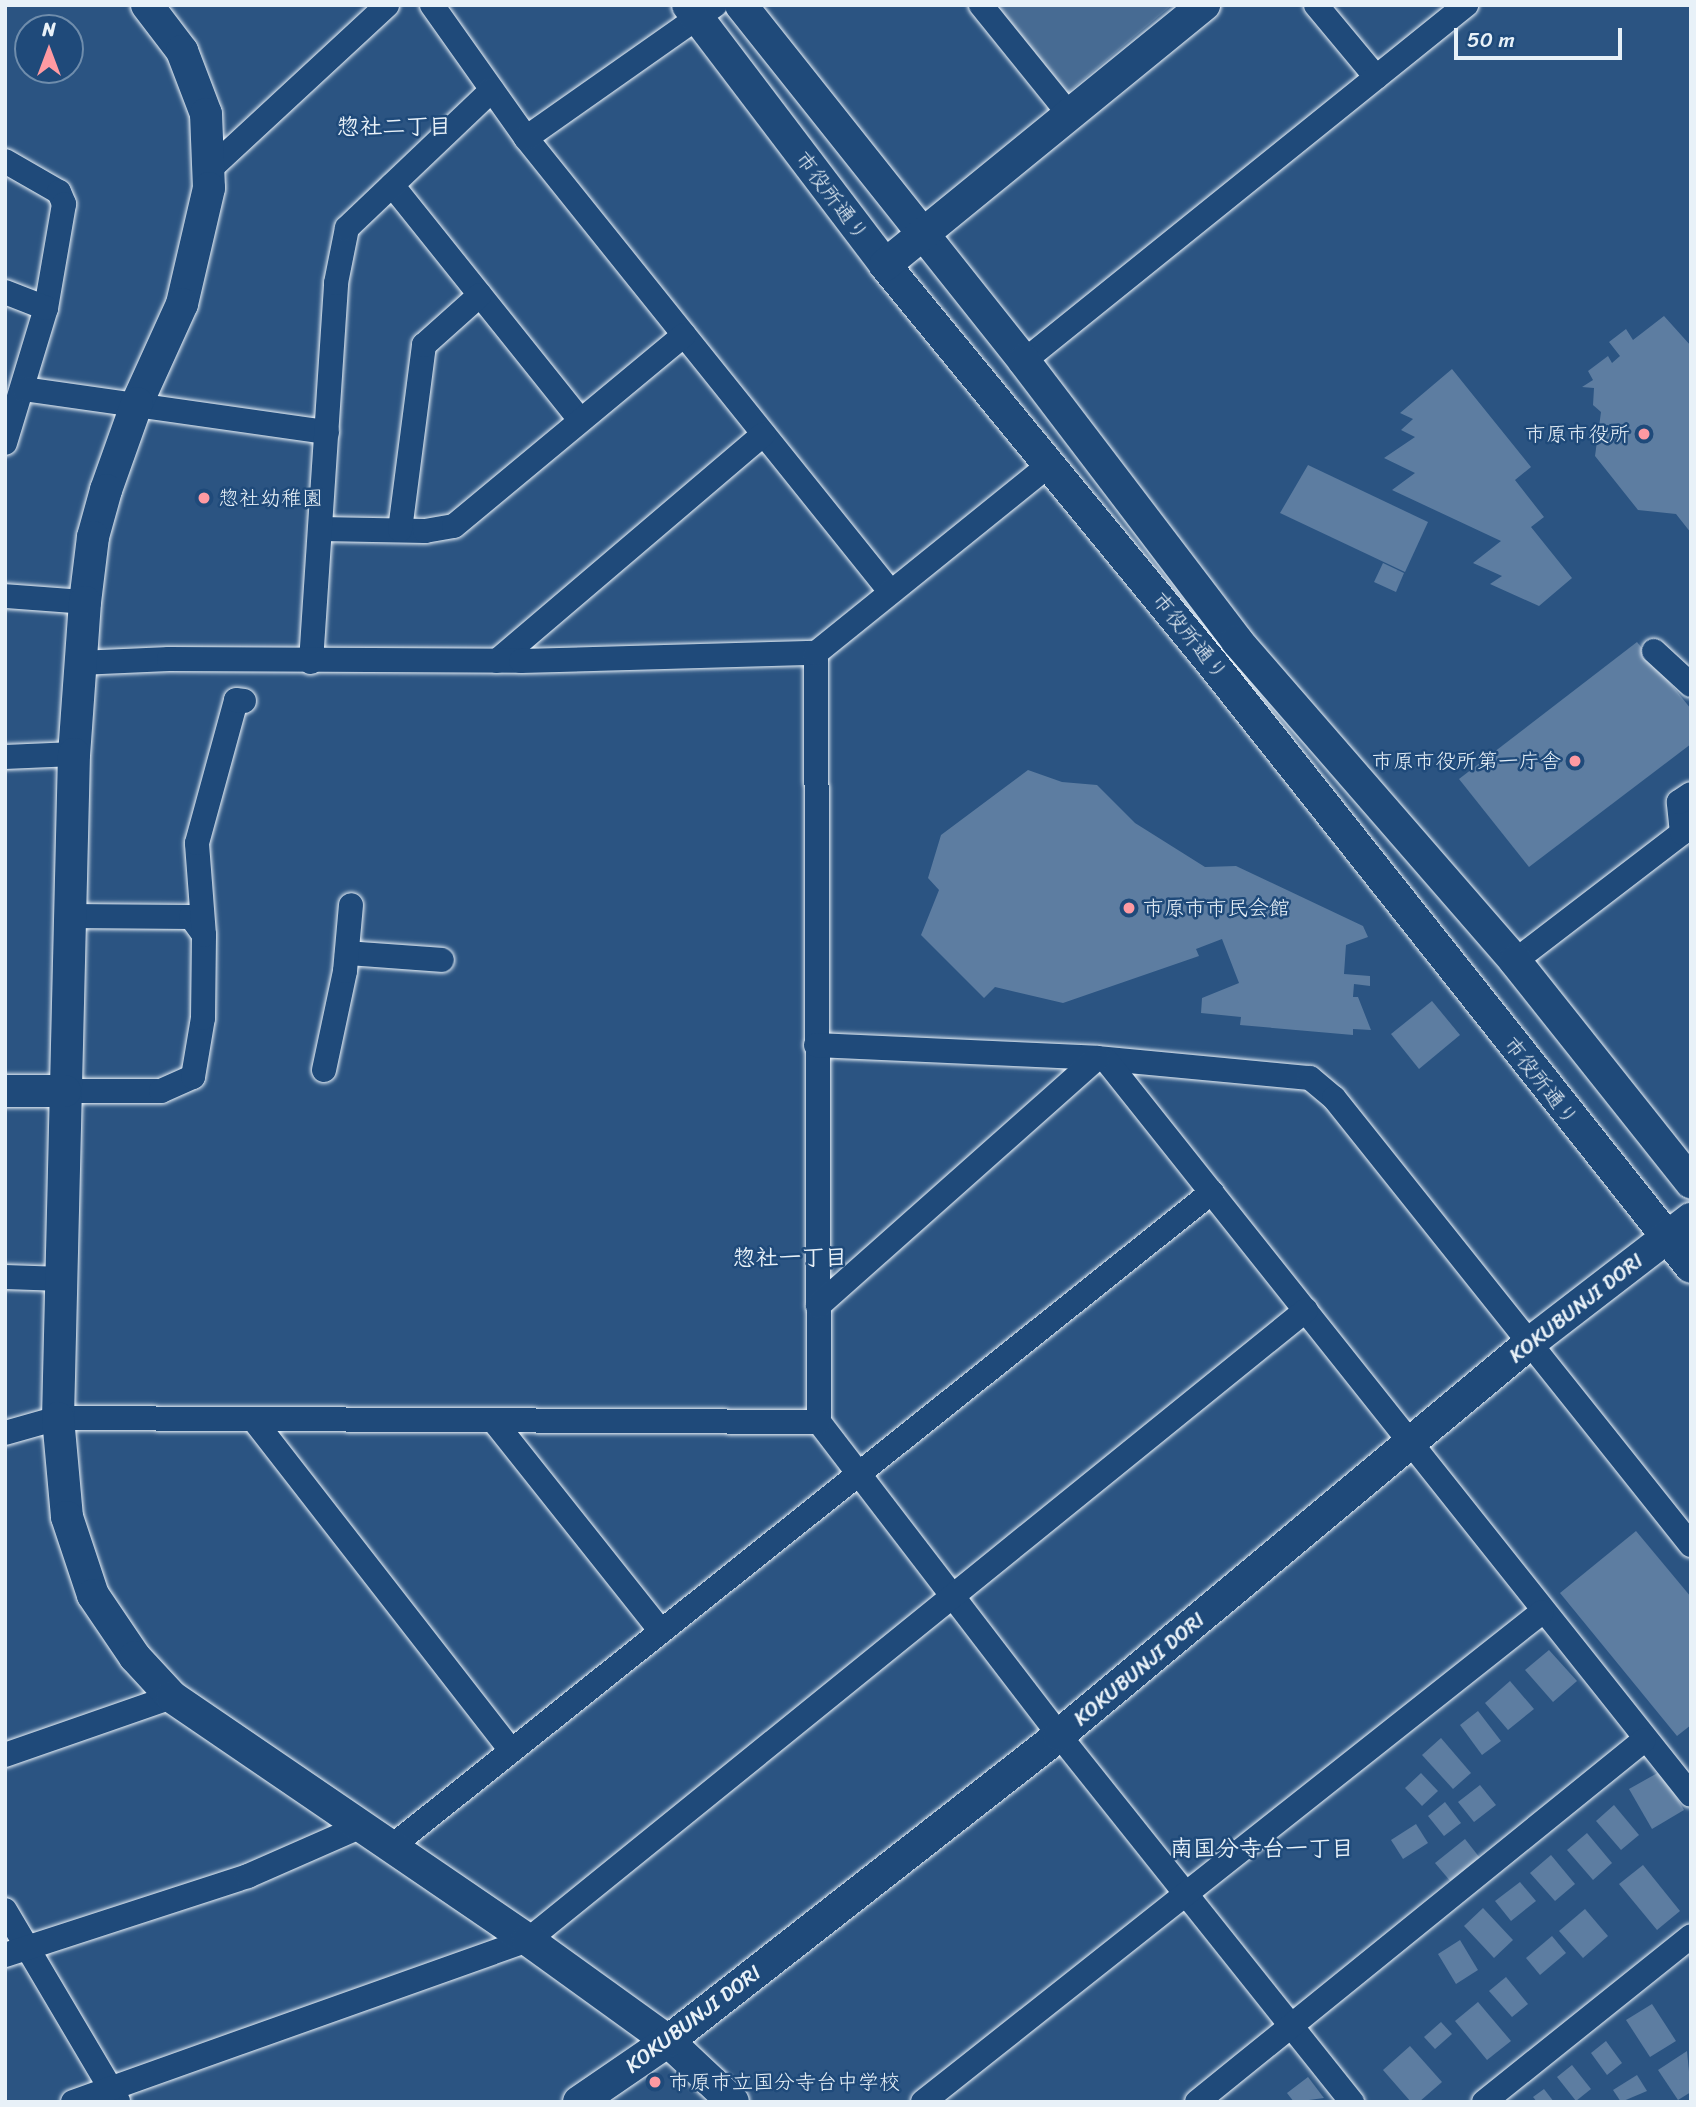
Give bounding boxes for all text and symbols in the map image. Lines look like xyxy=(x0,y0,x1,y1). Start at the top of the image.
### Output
text: N xyxy=(42,13,56,46)
north arrow xyxy=(14,14,84,84)
scale bar xyxy=(1458,14,1626,58)
text: 50 m xyxy=(1467,21,1515,59)
district label: 惣社二丁目 xyxy=(337,113,451,141)
street label: 市役所通り xyxy=(790,146,874,246)
place label: 市原市役所 xyxy=(1525,421,1630,447)
marker: 市原市役所 xyxy=(1636,426,1652,442)
place label: 惣社幼稚園 xyxy=(218,485,323,511)
marker: 惣社幼稚園 xyxy=(196,490,212,506)
street label: 市役所通り xyxy=(1147,587,1233,685)
place label: 市原市役所第一庁舎 xyxy=(1372,748,1561,774)
marker: 市原市役所第一庁舎 xyxy=(1567,753,1583,769)
place label: 市原市市民会館 xyxy=(1143,895,1290,921)
marker: 市原市市民会館 xyxy=(1121,900,1137,916)
street label: 市役所通り xyxy=(1499,1032,1583,1130)
district label: 惣社一丁目 xyxy=(733,1244,847,1272)
street label: KOKUBUNJI DORI xyxy=(1504,1248,1648,1368)
street label: KOKUBUNJI DORI xyxy=(1068,1607,1210,1731)
district label: 南国分寺台一丁目 xyxy=(1170,1835,1354,1863)
street label: KOKUBUNJI DORI xyxy=(620,1960,766,2078)
place label: 市原市立国分寺台中学校 xyxy=(669,2069,900,2095)
marker: 市原市立国分寺台中学校 xyxy=(647,2074,663,2090)

